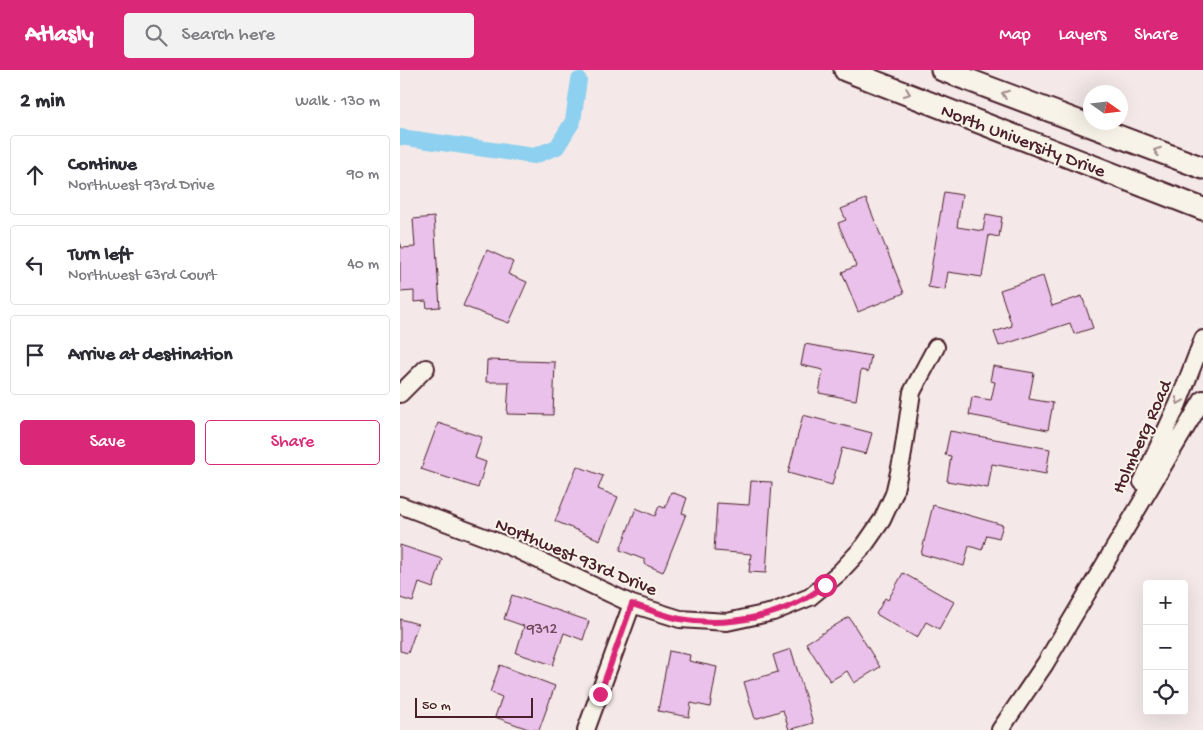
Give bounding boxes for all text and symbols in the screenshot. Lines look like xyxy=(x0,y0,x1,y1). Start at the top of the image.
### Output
search box xyxy=(124,13,474,58)
text: Atlasly xyxy=(25,21,94,50)
icon: search xyxy=(142,21,170,49)
text: Search here xyxy=(182,24,275,47)
text: Map xyxy=(999,25,1031,46)
text: Layers xyxy=(1059,25,1106,46)
text: Share xyxy=(1134,25,1178,46)
north arrow xyxy=(1083,85,1128,130)
one-way arrow xyxy=(903,87,911,97)
text: 2 min xyxy=(20,90,65,115)
one-way arrow xyxy=(1001,90,1010,100)
text: Walk · 130 m xyxy=(295,93,380,112)
street label: North University Drive xyxy=(937,100,1109,184)
one-way arrow xyxy=(1154,147,1162,157)
text: Continue xyxy=(68,154,137,177)
icon: ahead xyxy=(21,161,49,189)
text: 90 m xyxy=(347,166,379,185)
text: Northwest 93rd Drive xyxy=(68,177,214,196)
text: Turn left xyxy=(68,244,132,267)
icon: left xyxy=(21,251,49,279)
text: 40 m xyxy=(347,256,379,275)
text: Northwest 63rd Court xyxy=(68,267,216,286)
icon: arrive xyxy=(21,341,49,369)
text: Arrive at destination xyxy=(68,344,232,367)
street label: Holmberg Road xyxy=(1108,375,1179,498)
one-way arrow xyxy=(1174,396,1185,405)
button: Save xyxy=(20,420,195,465)
button: Share xyxy=(205,420,380,465)
street label: Northwest 93rd Drive xyxy=(491,514,660,603)
route start xyxy=(814,574,837,597)
map controls xyxy=(1143,580,1188,715)
button: + xyxy=(1143,580,1188,625)
house number: 9312 xyxy=(526,621,557,640)
button: − xyxy=(1143,625,1188,670)
button: locate xyxy=(1143,670,1188,715)
route end xyxy=(589,683,612,706)
scale bar xyxy=(415,695,532,718)
text: 50 m xyxy=(422,698,451,715)

